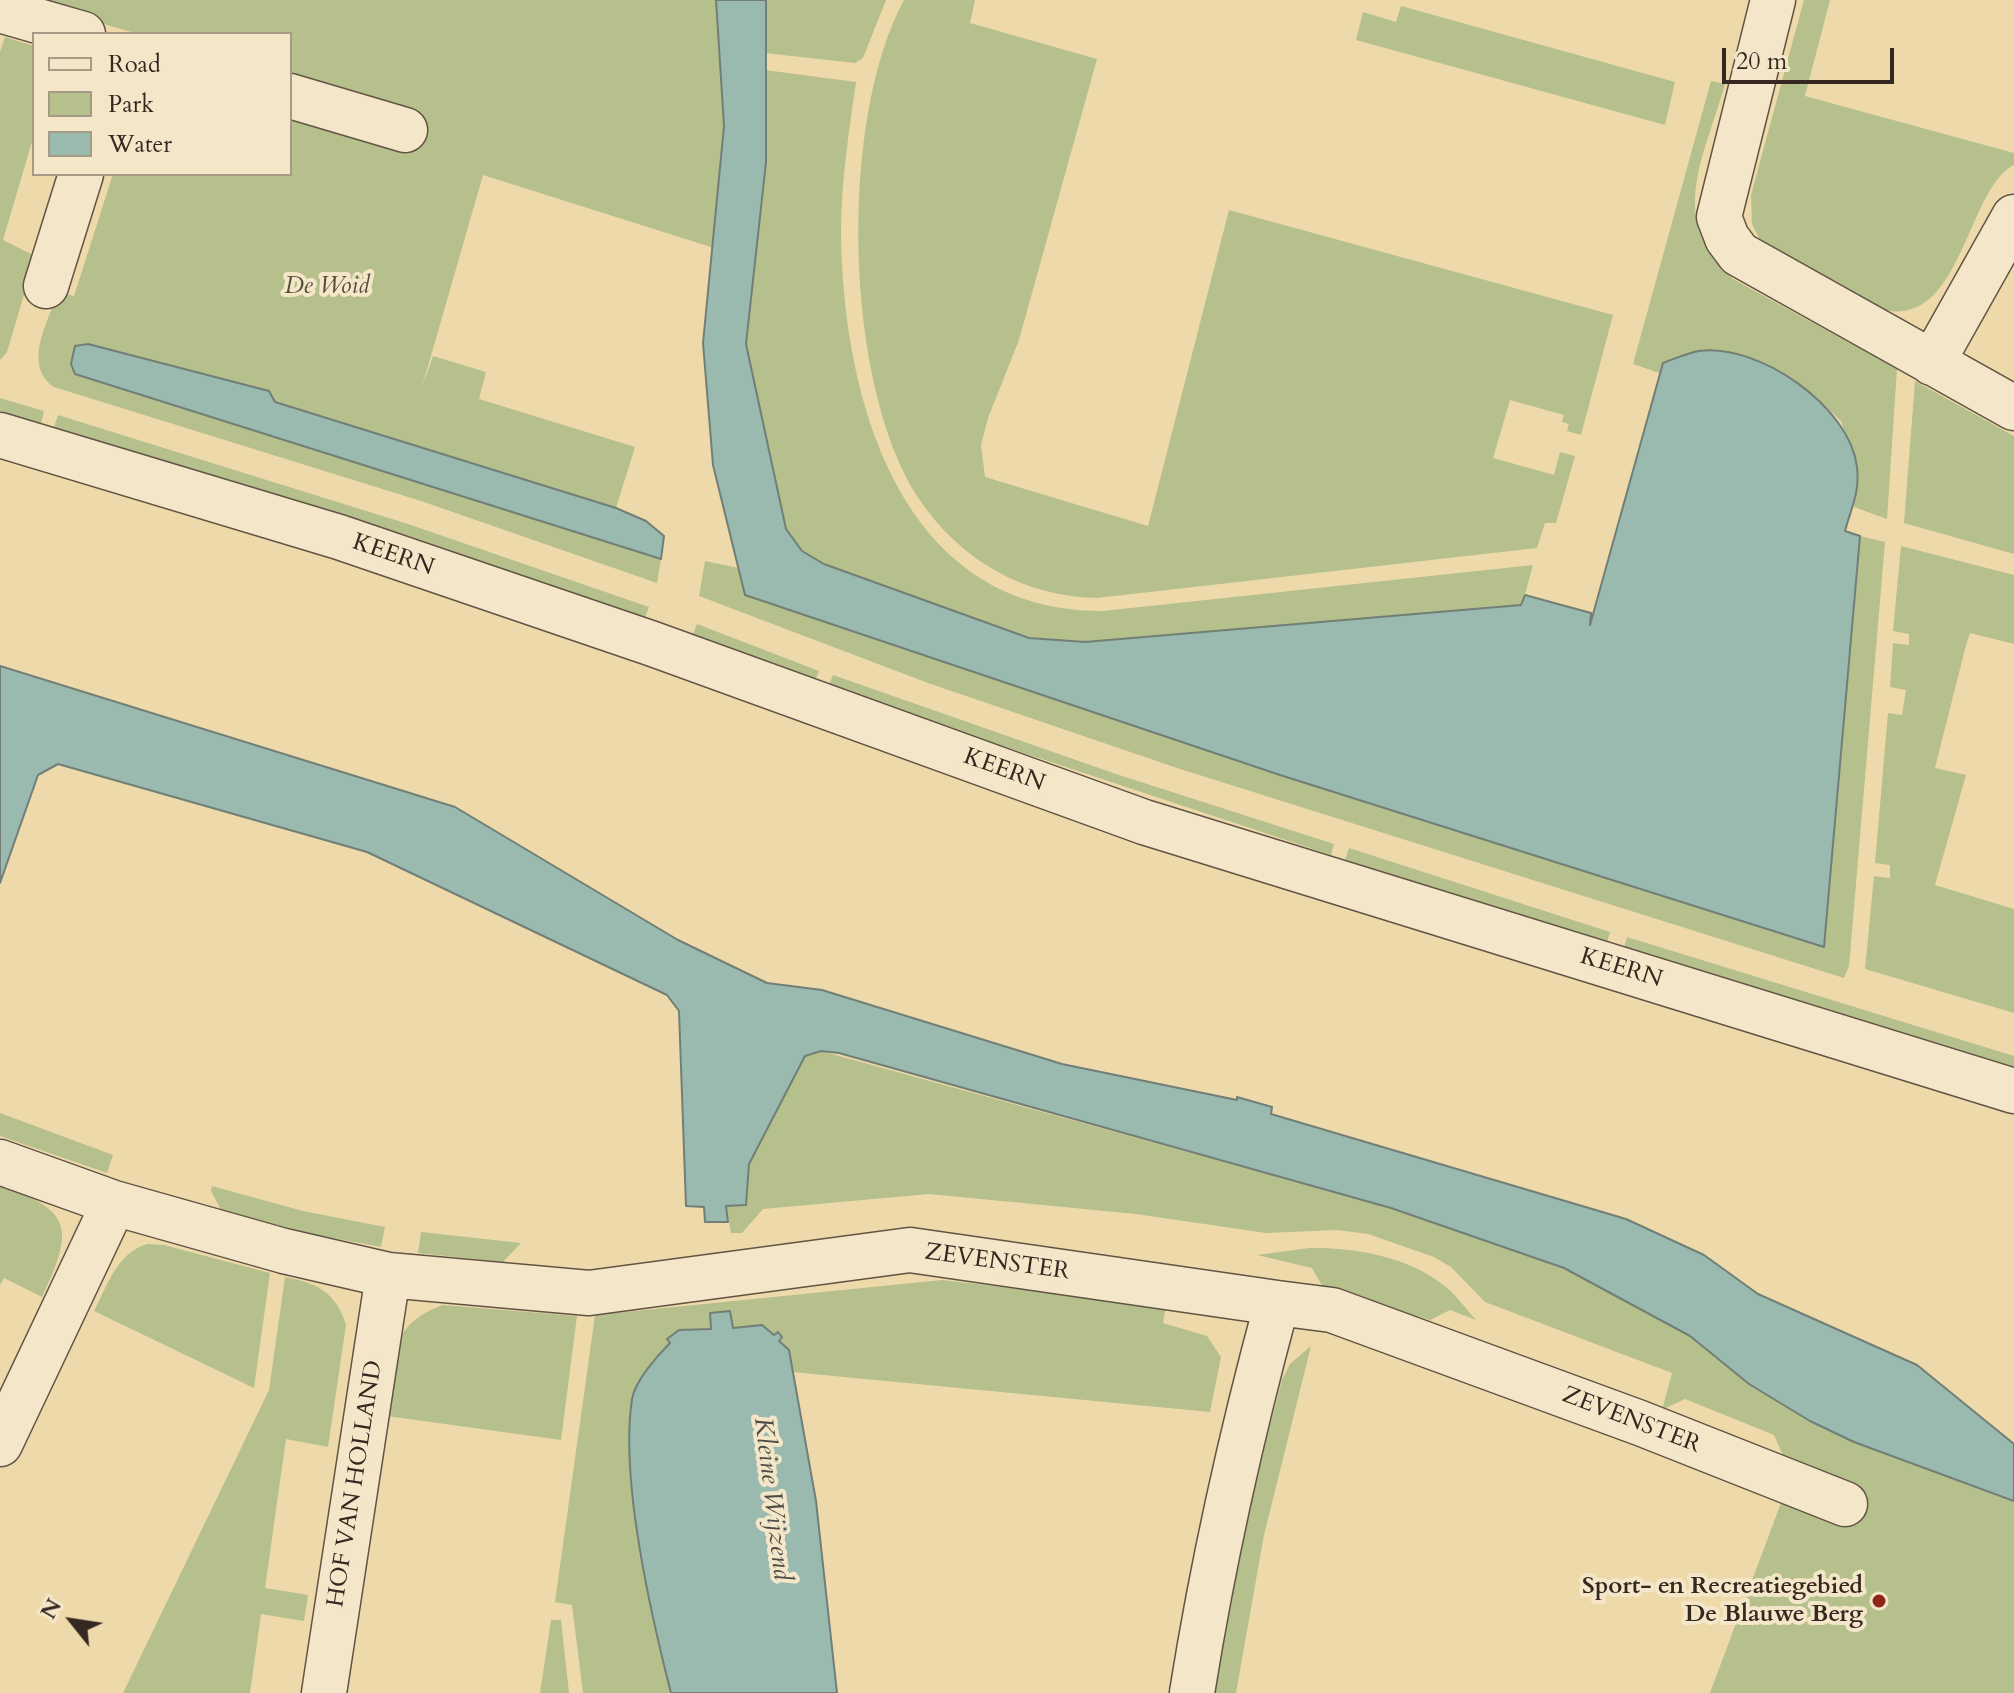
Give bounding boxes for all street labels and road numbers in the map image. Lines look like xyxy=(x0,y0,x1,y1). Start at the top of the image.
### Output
street label: KEERN xyxy=(348,529,438,583)
street label: KEERN xyxy=(959,743,1049,799)
street label: KEERN xyxy=(1576,943,1666,995)
street label: ZEVENSTER xyxy=(923,1239,1071,1287)
street label: HOF VAN HOLLAND xyxy=(322,1359,390,1609)
street label: ZEVENSTER xyxy=(1558,1381,1704,1461)

